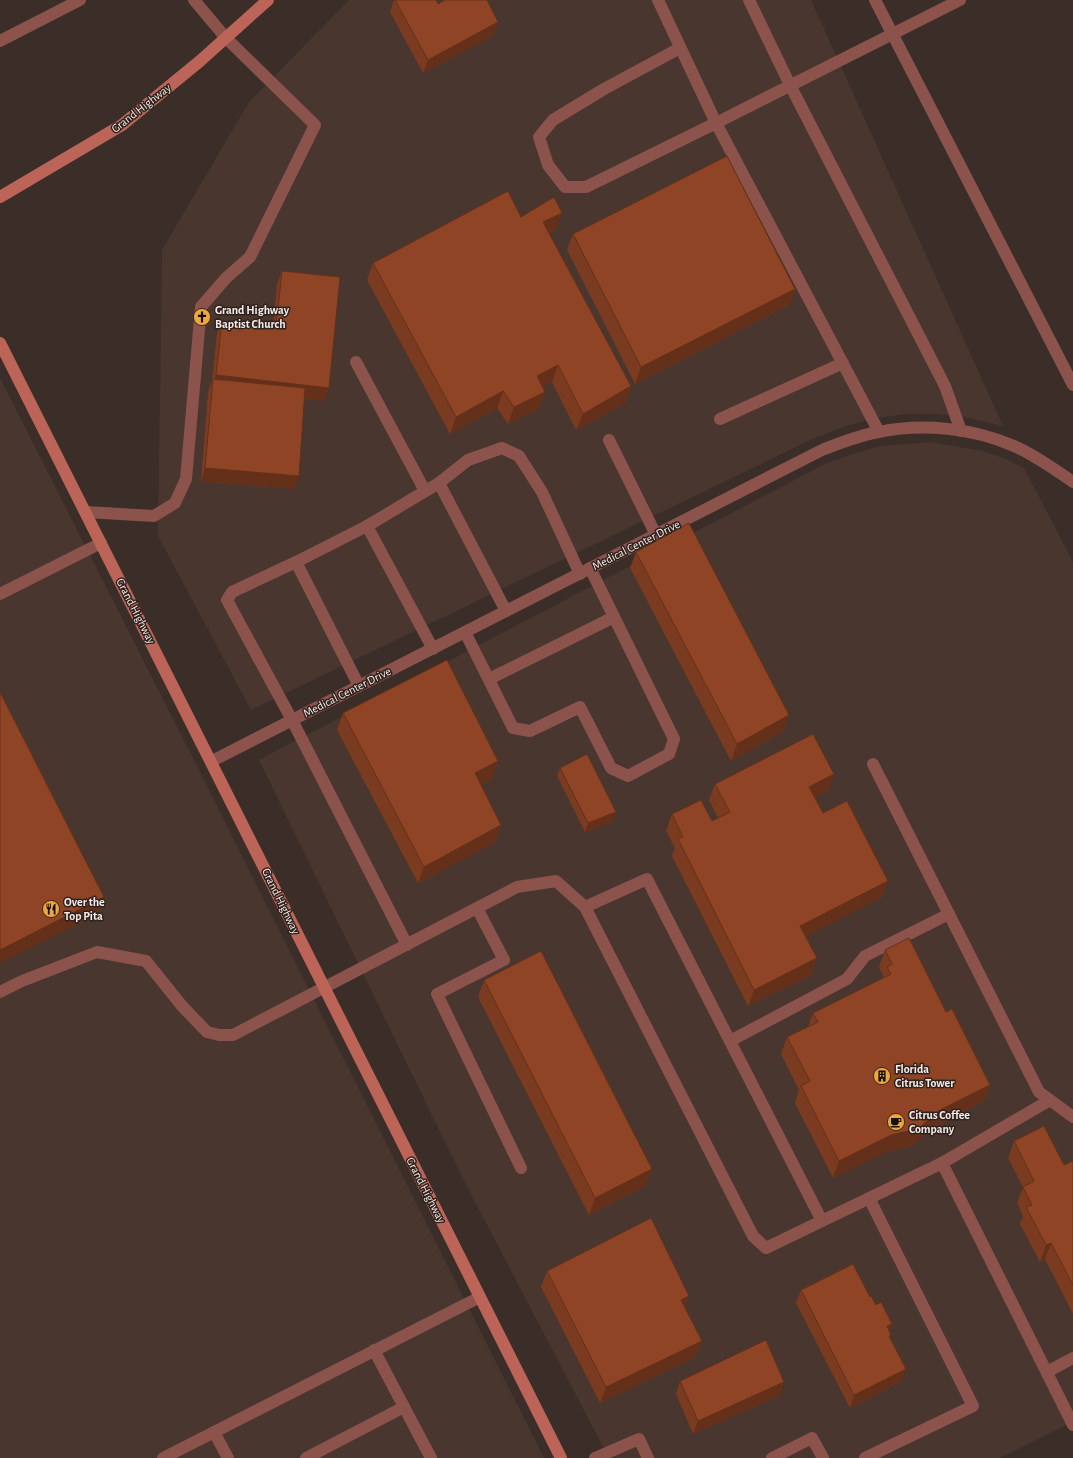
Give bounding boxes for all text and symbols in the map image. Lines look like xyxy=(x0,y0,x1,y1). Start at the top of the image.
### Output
street label: Grand Highway xyxy=(109,81,174,136)
place label: Grand Highway Baptist Church xyxy=(215,304,290,330)
church icon: Grand Highway Baptist Church xyxy=(192,307,212,327)
street label: Medical Center Drive xyxy=(590,518,682,572)
street label: Grand Highway xyxy=(113,576,158,646)
street label: Medical Center Drive xyxy=(301,665,393,719)
street label: Grand Highway xyxy=(259,866,302,936)
place label: Over the Top Pita xyxy=(64,896,105,922)
restaurant icon: Over the Top Pita xyxy=(41,899,61,919)
place label: Florida Citrus Tower xyxy=(895,1063,955,1089)
building icon: Florida Citrus Tower xyxy=(872,1066,892,1086)
place label: Citrus Coffee Company xyxy=(909,1109,970,1136)
cafe icon: Citrus Coffee Company xyxy=(886,1112,906,1132)
street label: Grand Highway xyxy=(403,1155,448,1225)

